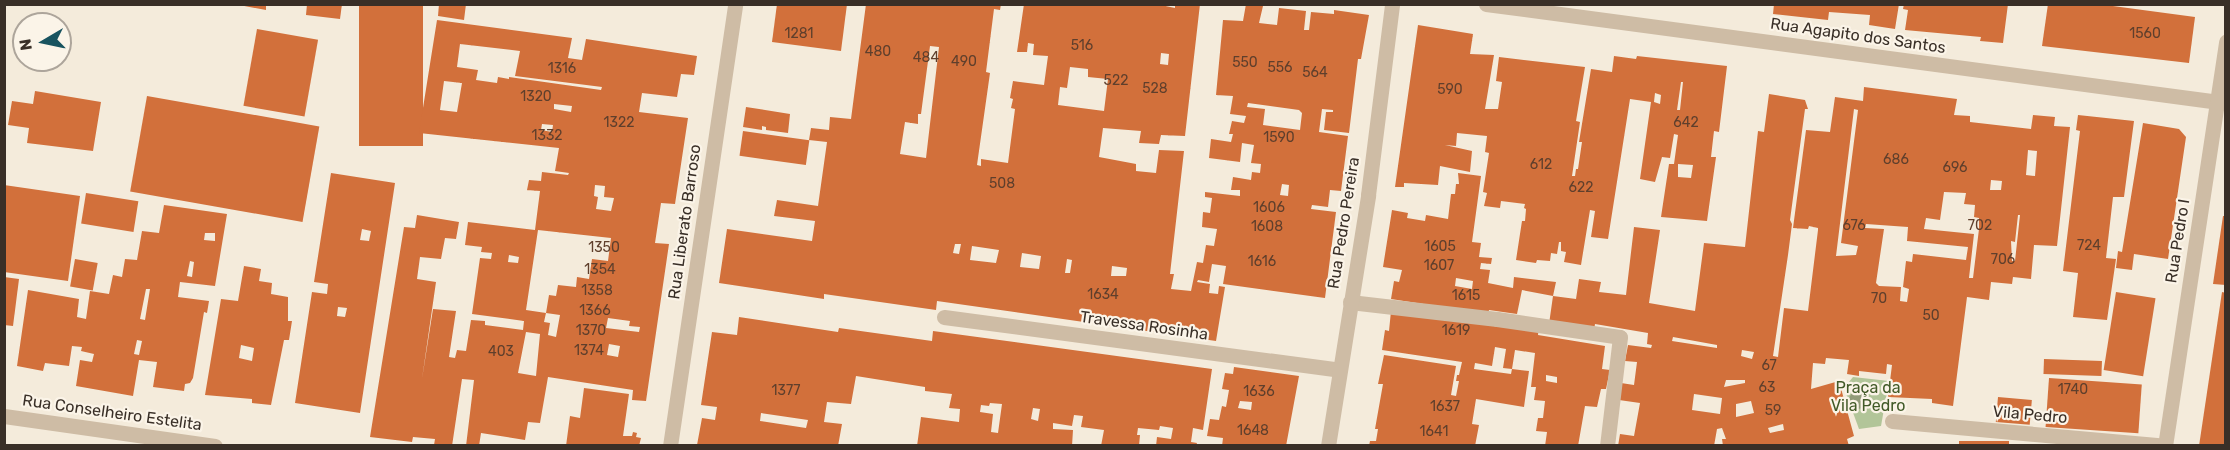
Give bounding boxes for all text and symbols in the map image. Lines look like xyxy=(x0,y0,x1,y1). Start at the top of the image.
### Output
north arrow xyxy=(12,12,72,72)
street label: Rua Agapito dos Santos xyxy=(1769,14,1947,58)
house number: 1281 xyxy=(784,26,814,42)
house number: 1560 xyxy=(2129,26,2161,42)
text: N xyxy=(15,37,36,52)
house number: 516 xyxy=(1071,38,1093,54)
house number: 480 xyxy=(865,44,891,60)
house number: 484 xyxy=(913,50,939,66)
house number: 490 xyxy=(951,54,977,70)
house number: 550 xyxy=(1232,55,1258,71)
house number: 556 xyxy=(1267,60,1293,76)
house number: 1316 xyxy=(548,61,576,77)
house number: 564 xyxy=(1302,65,1328,81)
house number: 522 xyxy=(1104,73,1128,89)
house number: 528 xyxy=(1142,81,1168,97)
house number: 590 xyxy=(1437,82,1463,98)
house number: 1320 xyxy=(520,89,552,105)
house number: 1322 xyxy=(604,115,634,131)
house number: 642 xyxy=(1673,115,1699,131)
house number: 1332 xyxy=(531,128,563,144)
house number: 1590 xyxy=(1263,130,1295,146)
street label: Rua Liberato Barroso xyxy=(665,143,705,301)
house number: 686 xyxy=(1883,152,1909,168)
street label: Rua Pedro Pereira xyxy=(1324,156,1364,290)
house number: 612 xyxy=(1530,157,1552,173)
house number: 696 xyxy=(1942,160,1968,176)
house number: 508 xyxy=(989,176,1015,192)
house number: 622 xyxy=(1569,180,1593,196)
street label: Rua Pedro I xyxy=(2162,198,2194,284)
house number: 1606 xyxy=(1253,200,1285,216)
house number: 676 xyxy=(1842,218,1866,234)
house number: 702 xyxy=(1968,218,1992,234)
house number: 1608 xyxy=(1251,219,1283,235)
house number: 724 xyxy=(2077,238,2101,254)
house number: 1605 xyxy=(1424,239,1456,255)
house number: 1350 xyxy=(588,240,620,256)
house number: 706 xyxy=(1991,252,2015,268)
house number: 1616 xyxy=(1248,254,1276,270)
house number: 1607 xyxy=(1424,258,1454,274)
house number: 1354 xyxy=(584,262,616,278)
house number: 1358 xyxy=(581,283,613,299)
house number: 1634 xyxy=(1087,287,1119,303)
house number: 1615 xyxy=(1452,288,1480,304)
house number: 70 xyxy=(1871,291,1887,307)
house number: 1366 xyxy=(579,303,611,319)
street label: Travessa Rosinha xyxy=(1079,308,1209,344)
house number: 50 xyxy=(1922,308,1940,324)
house number: 1370 xyxy=(576,323,606,339)
house number: 1619 xyxy=(1442,323,1470,339)
house number: 1374 xyxy=(574,343,604,359)
house number: 403 xyxy=(488,344,514,360)
house number: 67 xyxy=(1761,358,1777,374)
park label: Praça da Vila Pedro xyxy=(1831,378,1905,416)
house number: 63 xyxy=(1759,380,1775,396)
house number: 1740 xyxy=(2058,382,2088,398)
house number: 1377 xyxy=(772,383,800,399)
house number: 1636 xyxy=(1243,384,1275,400)
street label: Rua Conselheiro Estelita xyxy=(21,391,203,435)
house number: 1637 xyxy=(1430,399,1460,415)
street label: Vila Pedro xyxy=(1992,402,2068,428)
house number: 59 xyxy=(1765,403,1781,419)
house number: 1648 xyxy=(1237,423,1269,439)
house number: 1641 xyxy=(1420,424,1448,440)

